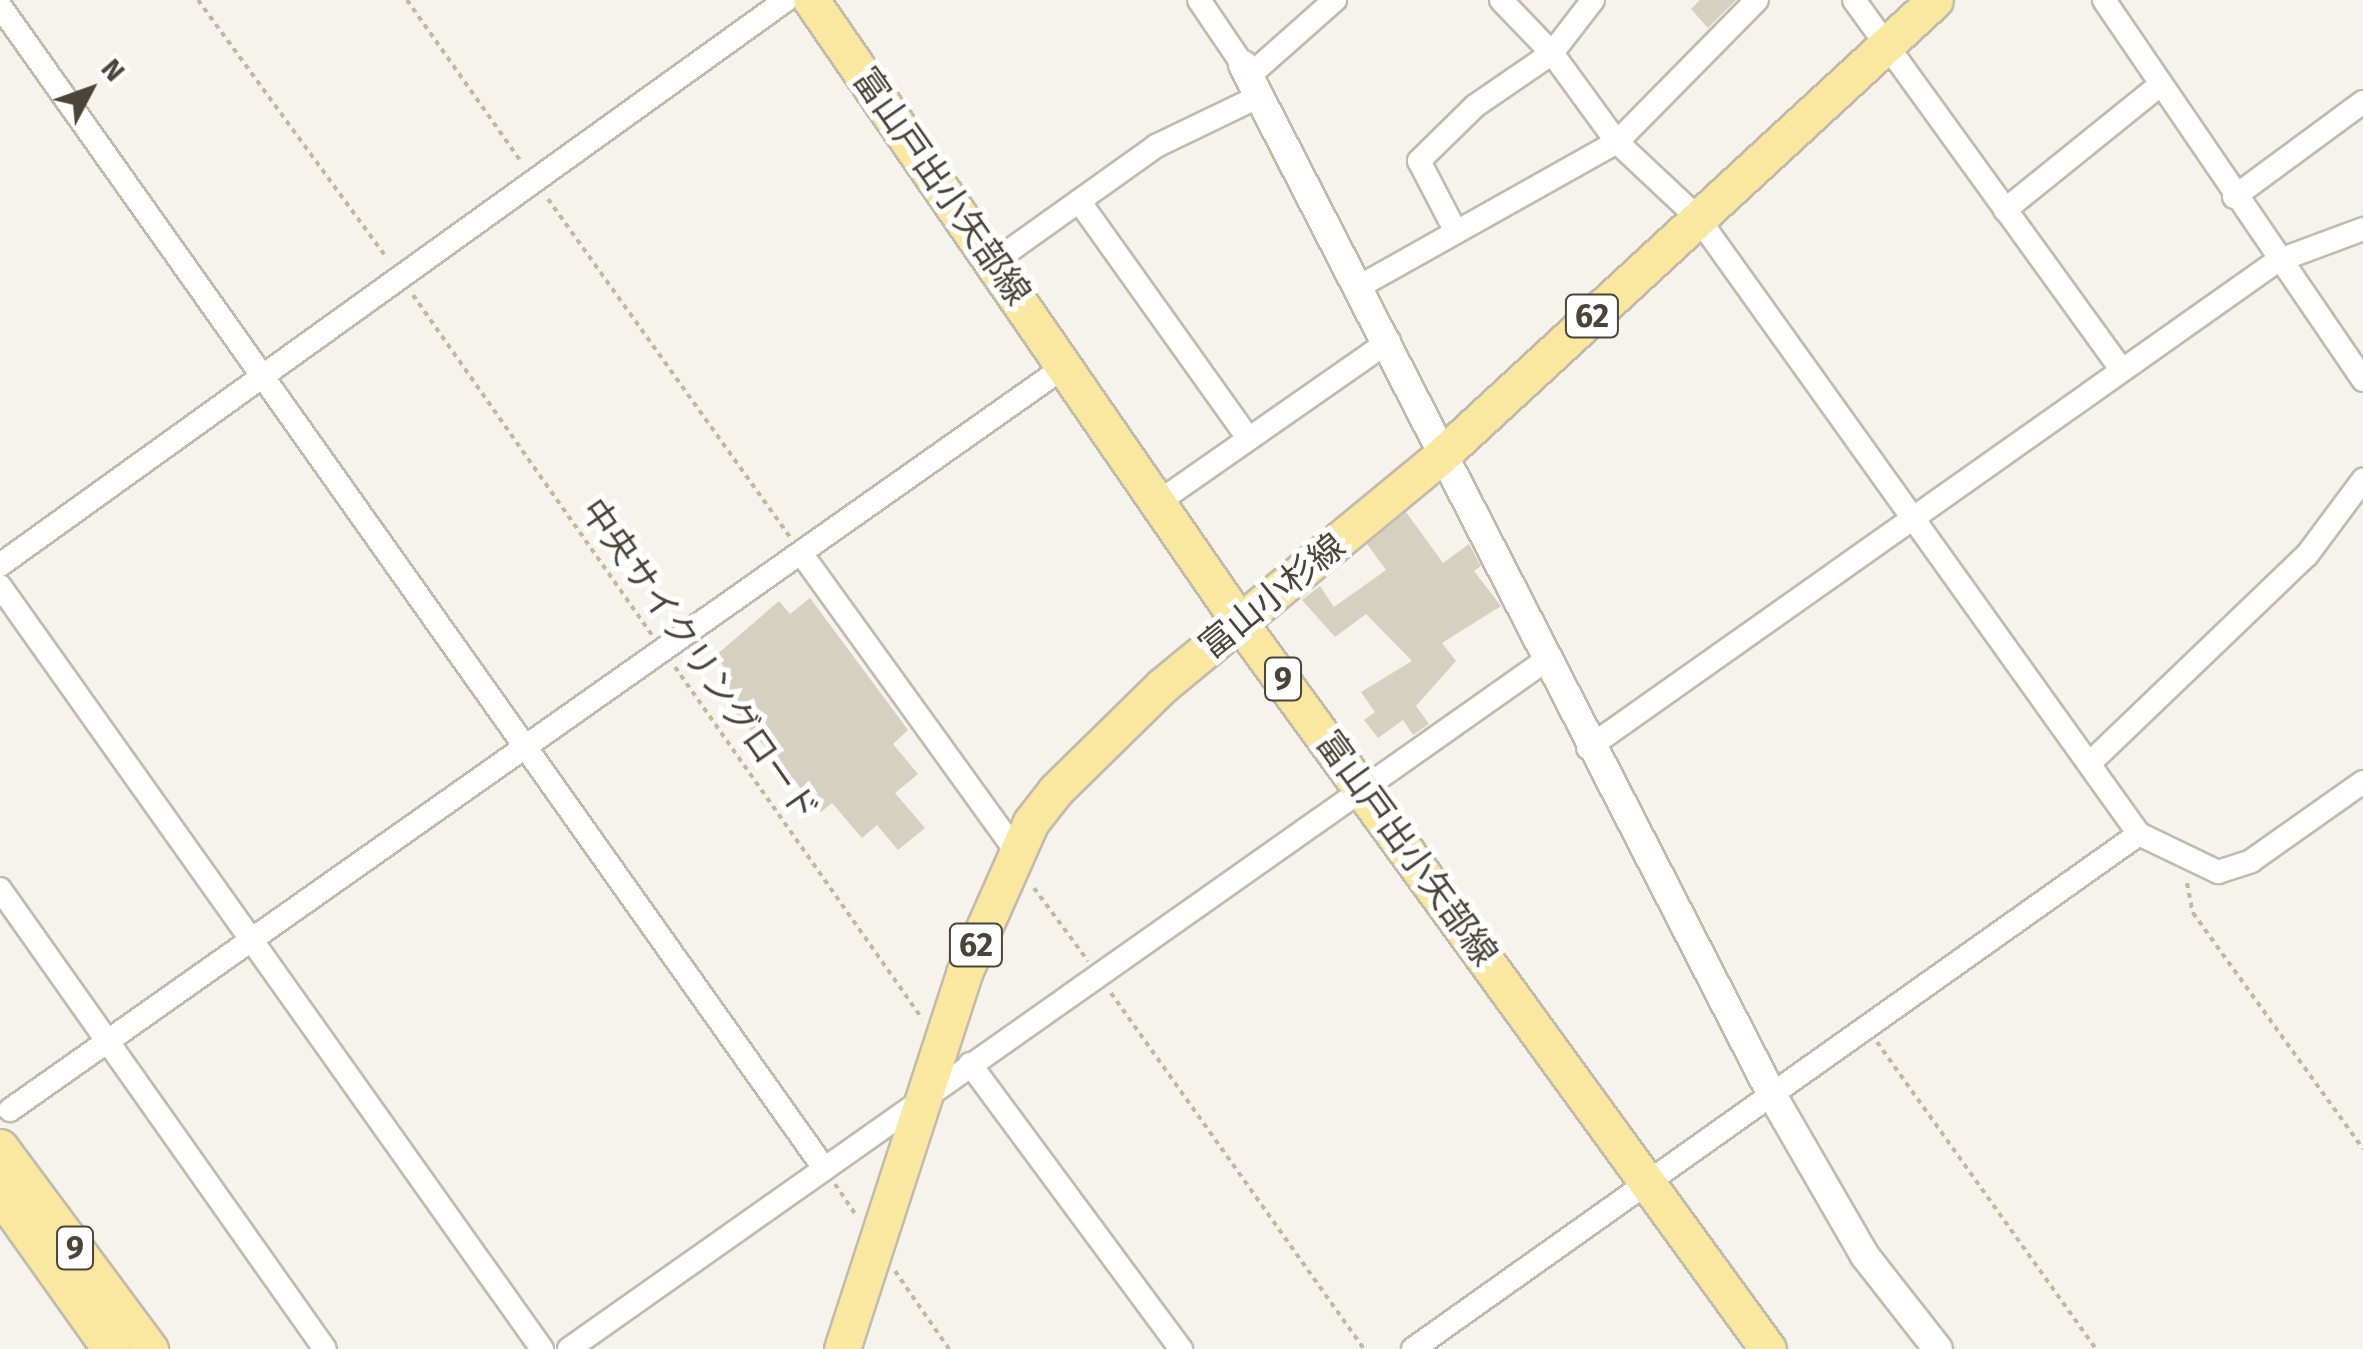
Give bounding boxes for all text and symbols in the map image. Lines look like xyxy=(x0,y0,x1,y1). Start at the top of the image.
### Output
north arrow xyxy=(40,40,140,140)
text: N xyxy=(94,52,132,88)
street label: 富山戸出小矢部線 xyxy=(844,59,1040,313)
road number: 62 xyxy=(1564,289,1620,343)
street label: 中央サイクリングロード xyxy=(572,490,828,830)
street label: 富山小杉線 xyxy=(1191,525,1353,667)
road number: 9 xyxy=(1263,652,1303,706)
street label: 富山戸出小矢部線 xyxy=(1308,722,1506,974)
road number: 62 xyxy=(948,918,1004,972)
road number: 9 xyxy=(55,1221,95,1275)

